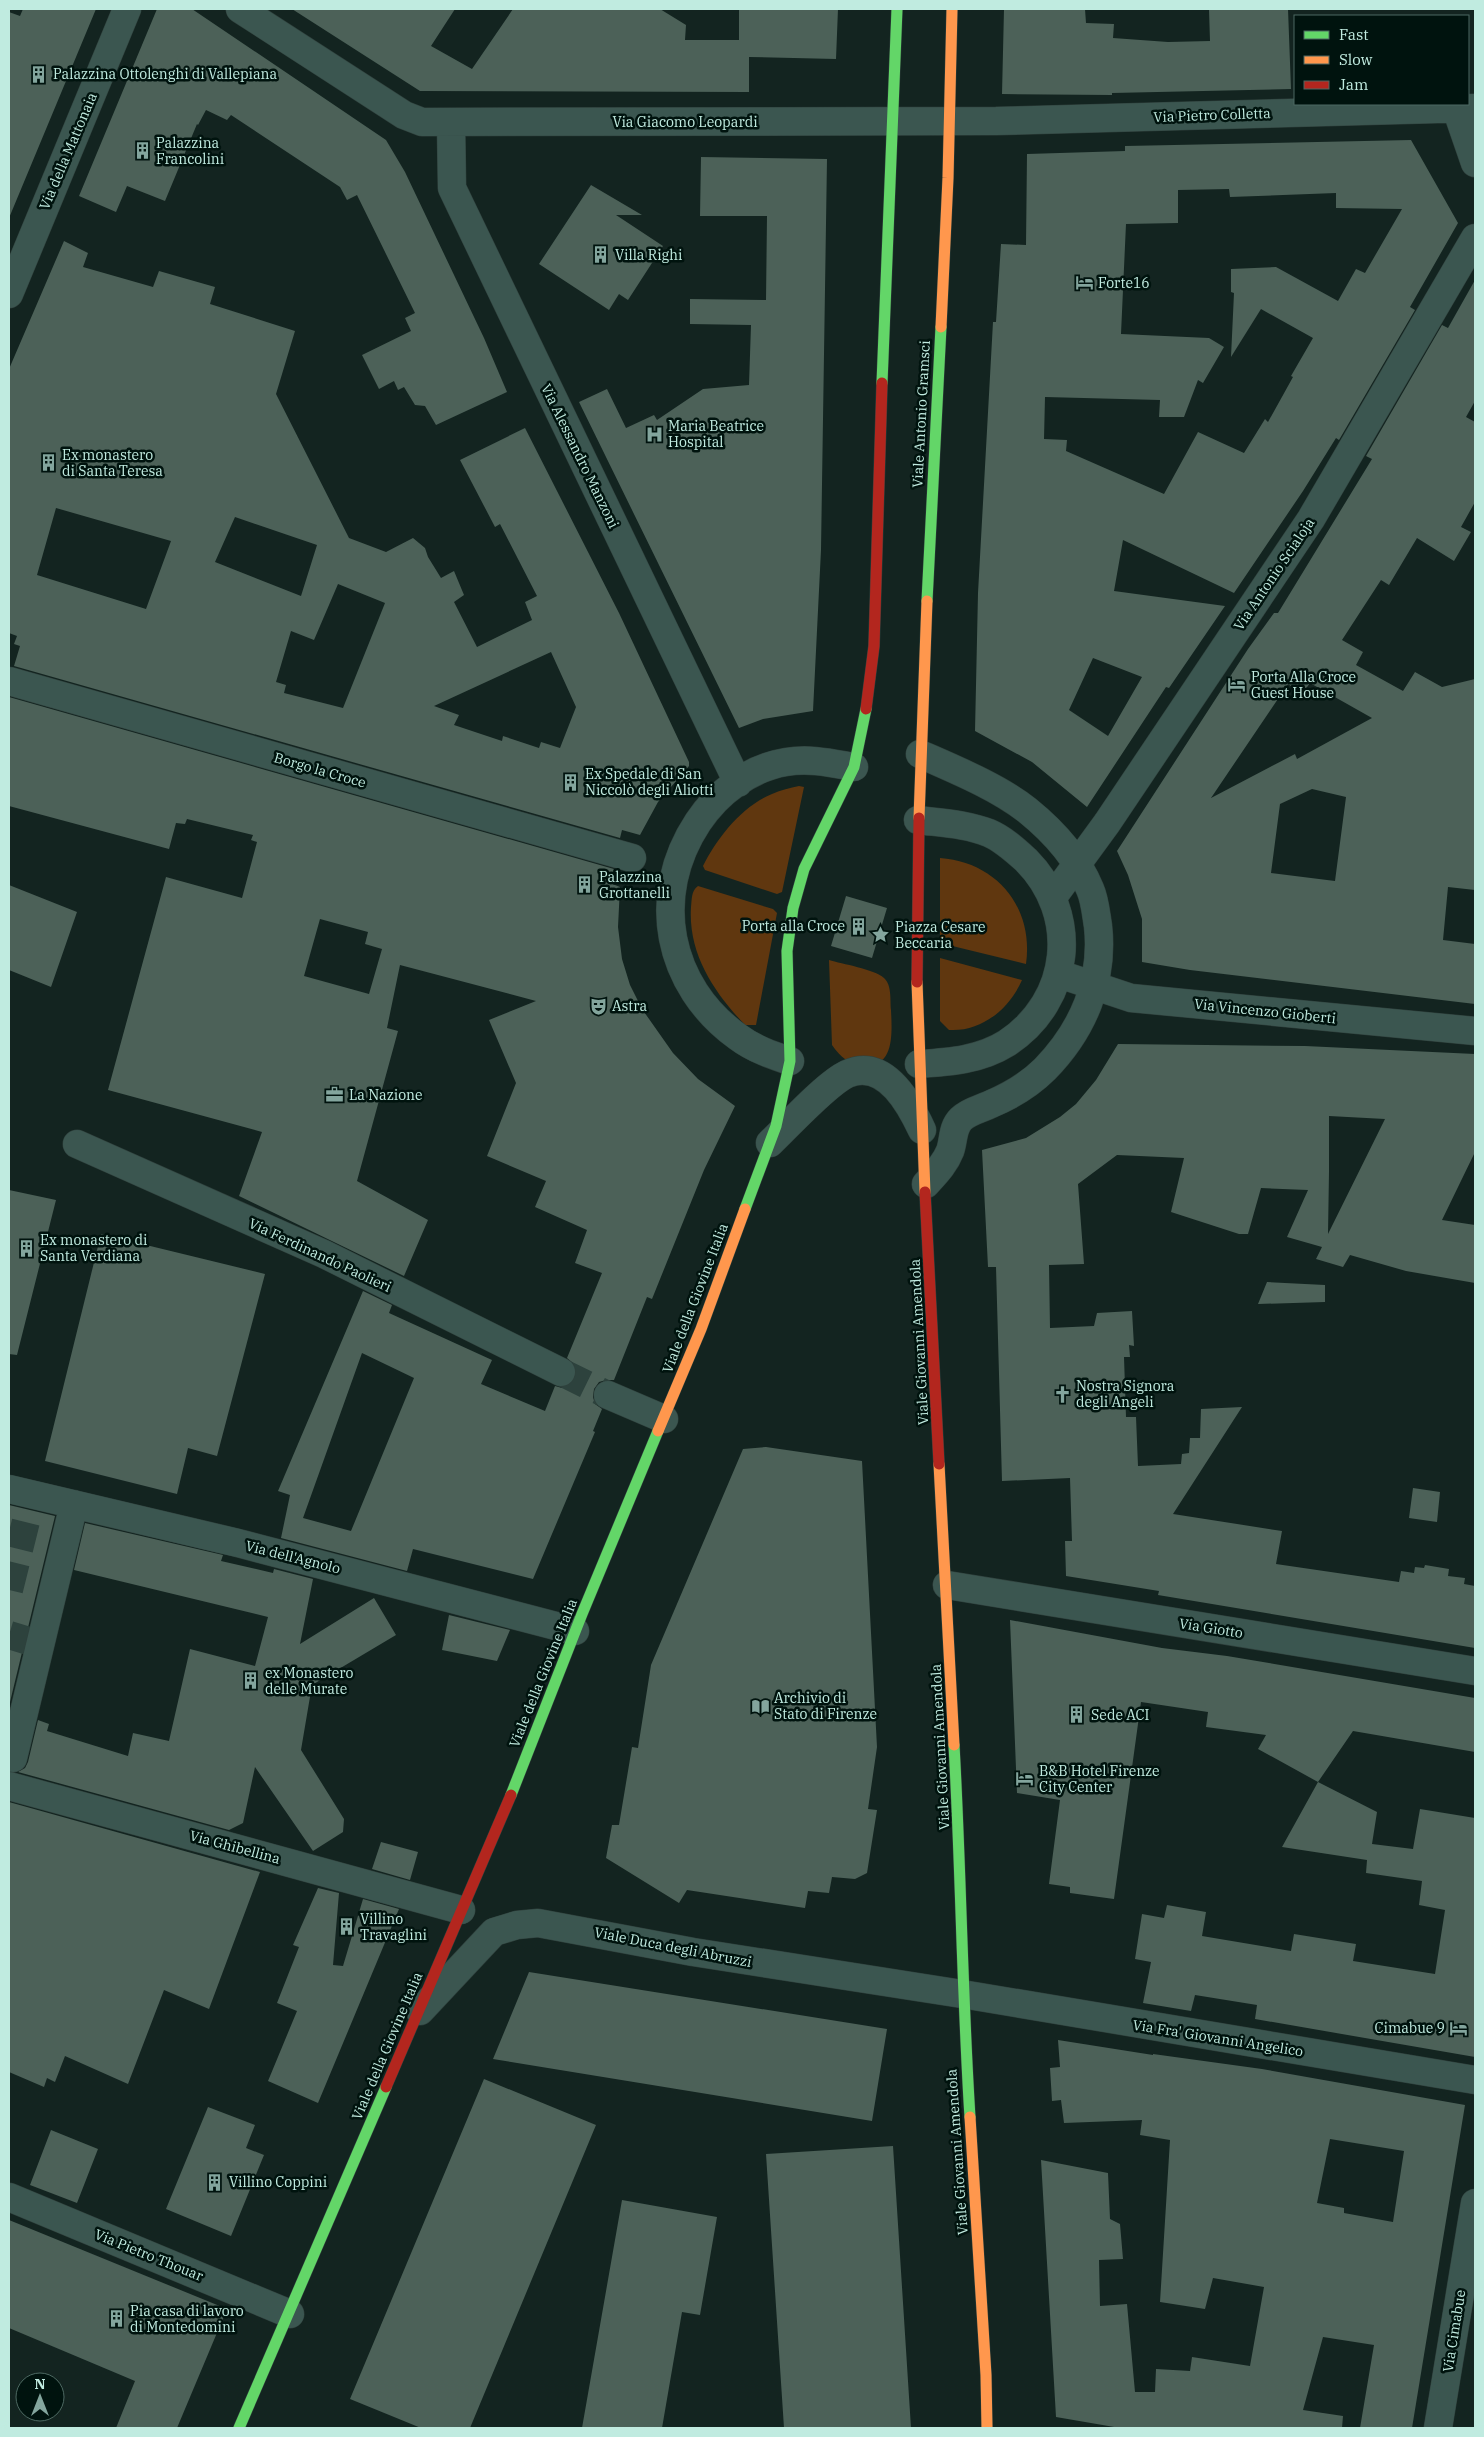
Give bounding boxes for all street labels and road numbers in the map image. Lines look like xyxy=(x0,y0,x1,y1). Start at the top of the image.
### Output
street label: Via della Mattonaia xyxy=(35,89,101,212)
street label: Via Pietro Colletta xyxy=(1153,104,1271,126)
street label: Via Giacomo Leopardi xyxy=(612,113,758,131)
street label: Viale Antonio Gramsci xyxy=(908,340,934,488)
street label: Via Alessandro Manzoni xyxy=(537,381,623,531)
street label: Via Antonio Scialoja xyxy=(1230,514,1318,634)
street label: Borgo la Croce xyxy=(272,748,368,792)
street label: Via Vincenzo Gioberti xyxy=(1193,995,1337,1027)
street label: Via Ferdinando Paolieri xyxy=(246,1214,394,1296)
street label: Viale della Giovine Italia xyxy=(658,1220,732,1375)
street label: Viale Giovanni Amendola xyxy=(906,1258,932,1426)
street label: Via dell'Agnolo xyxy=(244,1537,342,1577)
street label: Viale della Giovine Italia xyxy=(505,1596,581,1750)
street label: Via Giotto xyxy=(1178,1614,1244,1642)
street label: Viale Giovanni Amendola xyxy=(927,1663,953,1831)
street label: Via Ghibellina xyxy=(188,1826,283,1868)
street label: Viale Duca degli Abruzzi xyxy=(593,1923,753,1971)
street label: Viale della Giovine Italia xyxy=(348,1969,426,2123)
street label: Via Fra' Giovanni Angelico xyxy=(1131,2016,1305,2060)
street label: Viale Giovanni Amendola xyxy=(942,2068,972,2236)
street label: Via Pietro Thouar xyxy=(92,2225,207,2285)
street label: Via Cimabue xyxy=(1439,2289,1469,2373)

